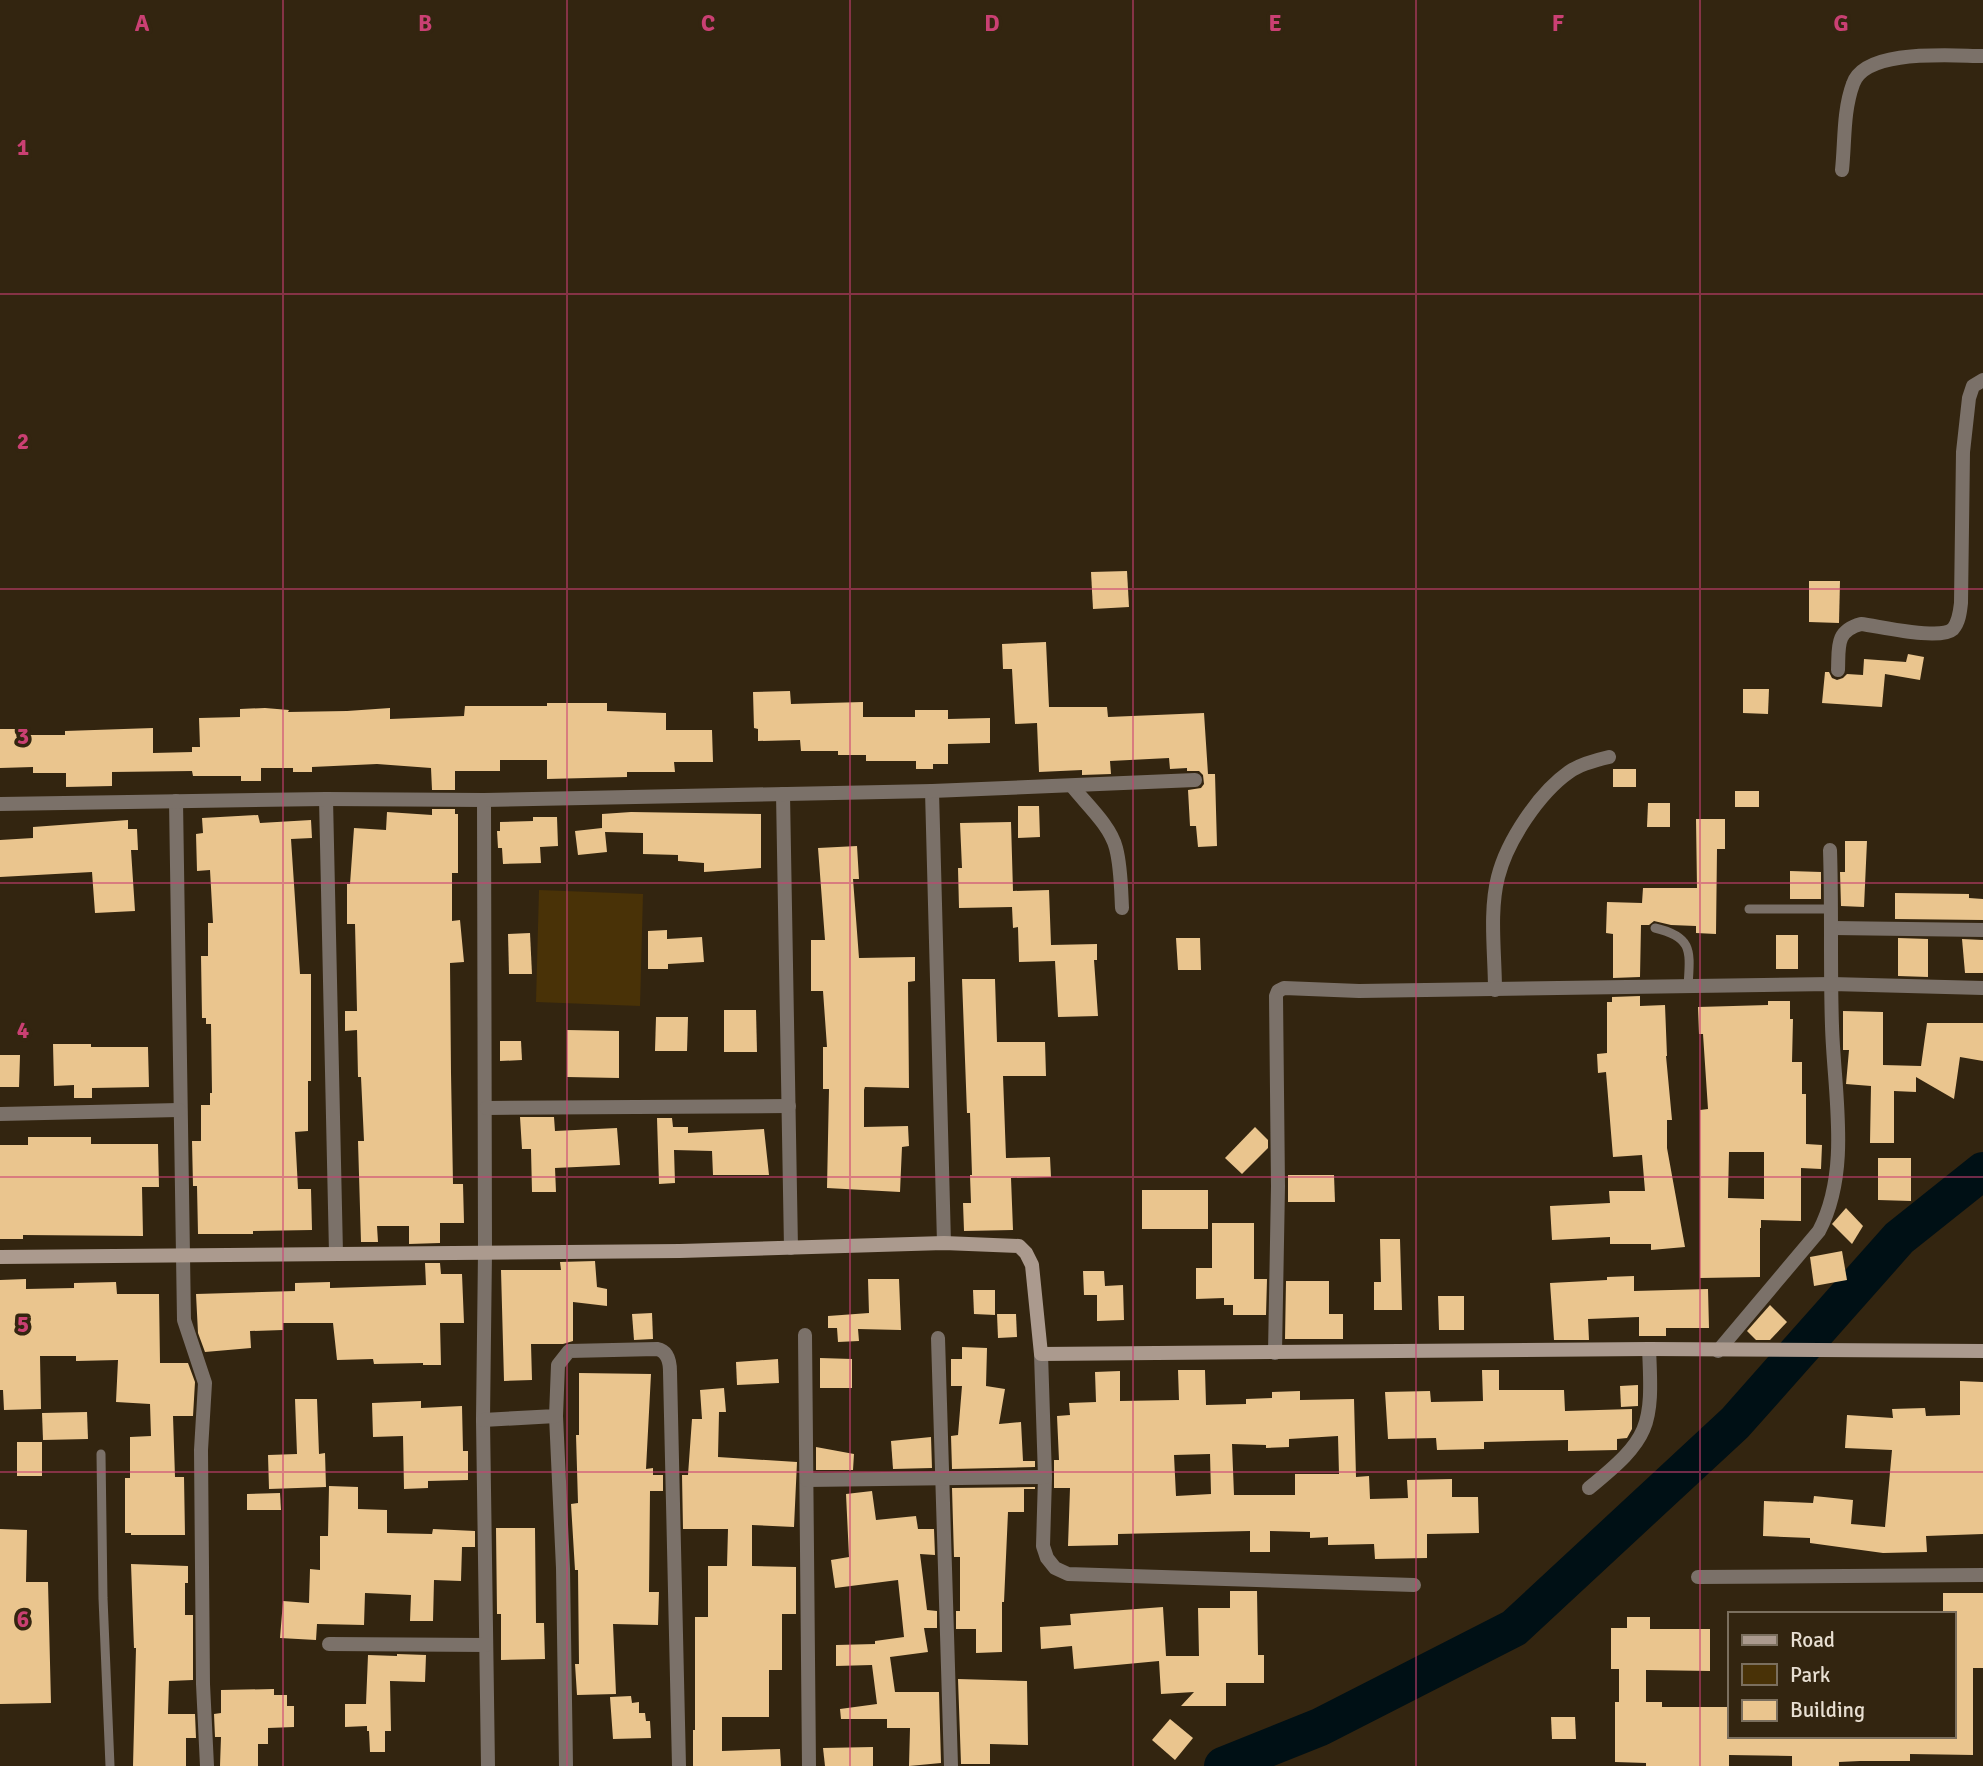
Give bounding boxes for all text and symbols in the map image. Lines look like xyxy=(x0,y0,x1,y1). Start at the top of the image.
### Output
text: A xyxy=(135,9,150,38)
text: B xyxy=(418,9,432,38)
text: C xyxy=(701,9,715,38)
text: D xyxy=(984,9,1000,38)
text: E xyxy=(1268,9,1282,38)
text: F xyxy=(1552,9,1564,38)
text: G xyxy=(1833,9,1849,38)
text: 1 xyxy=(17,133,29,162)
text: 2 xyxy=(17,427,29,456)
text: 3 xyxy=(17,722,29,751)
text: 4 xyxy=(17,1016,29,1045)
text: 5 xyxy=(17,1310,29,1339)
text: 6 xyxy=(17,1605,29,1634)
legend xyxy=(1728,1612,1955,1738)
text: Road xyxy=(1790,1627,1835,1653)
text: Park xyxy=(1790,1662,1831,1688)
text: Building xyxy=(1790,1697,1865,1723)

